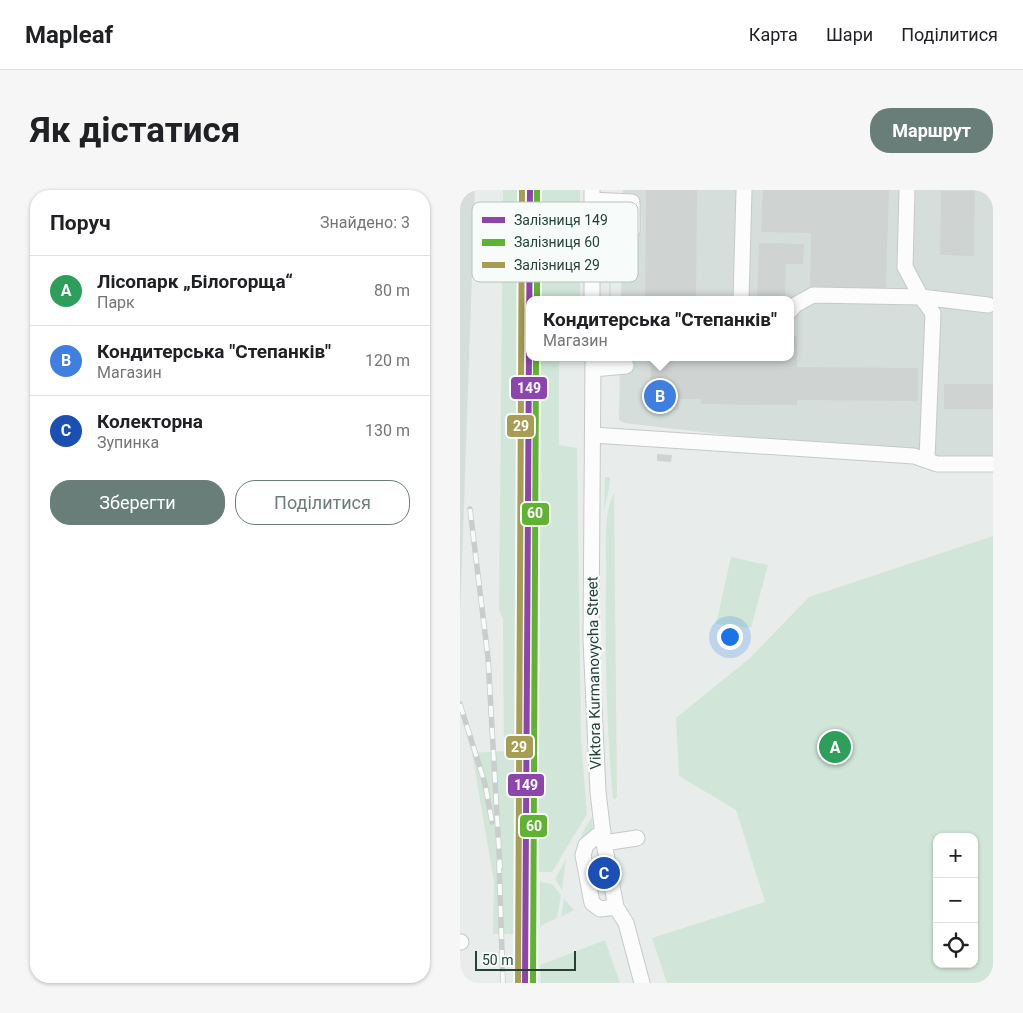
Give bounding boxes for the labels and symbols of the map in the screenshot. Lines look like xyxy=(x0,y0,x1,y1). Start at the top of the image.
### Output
legend xyxy=(472,202,638,282)
text: Залізниця 149 xyxy=(514,212,608,228)
text: Залізниця 60 xyxy=(514,234,600,250)
text: Залізниця 29 xyxy=(514,257,600,273)
line badge: 149 xyxy=(510,376,548,400)
pin: B xyxy=(644,377,676,415)
text: 149 xyxy=(517,380,541,396)
line badge: 29 xyxy=(506,414,535,438)
text: 29 xyxy=(513,418,529,434)
line badge: 60 xyxy=(521,502,550,526)
text: 60 xyxy=(527,505,543,521)
street label: Viktora Kurmanovycha Street xyxy=(583,576,605,770)
your location xyxy=(717,624,743,650)
pin: A xyxy=(819,728,851,766)
line badge: 29 xyxy=(505,735,534,759)
text: 29 xyxy=(511,739,527,755)
line badge: 149 xyxy=(507,773,545,797)
text: 149 xyxy=(514,777,538,793)
line badge: 60 xyxy=(519,814,548,838)
text: 60 xyxy=(526,818,542,834)
pin: C xyxy=(588,854,620,892)
scale bar xyxy=(475,948,576,971)

